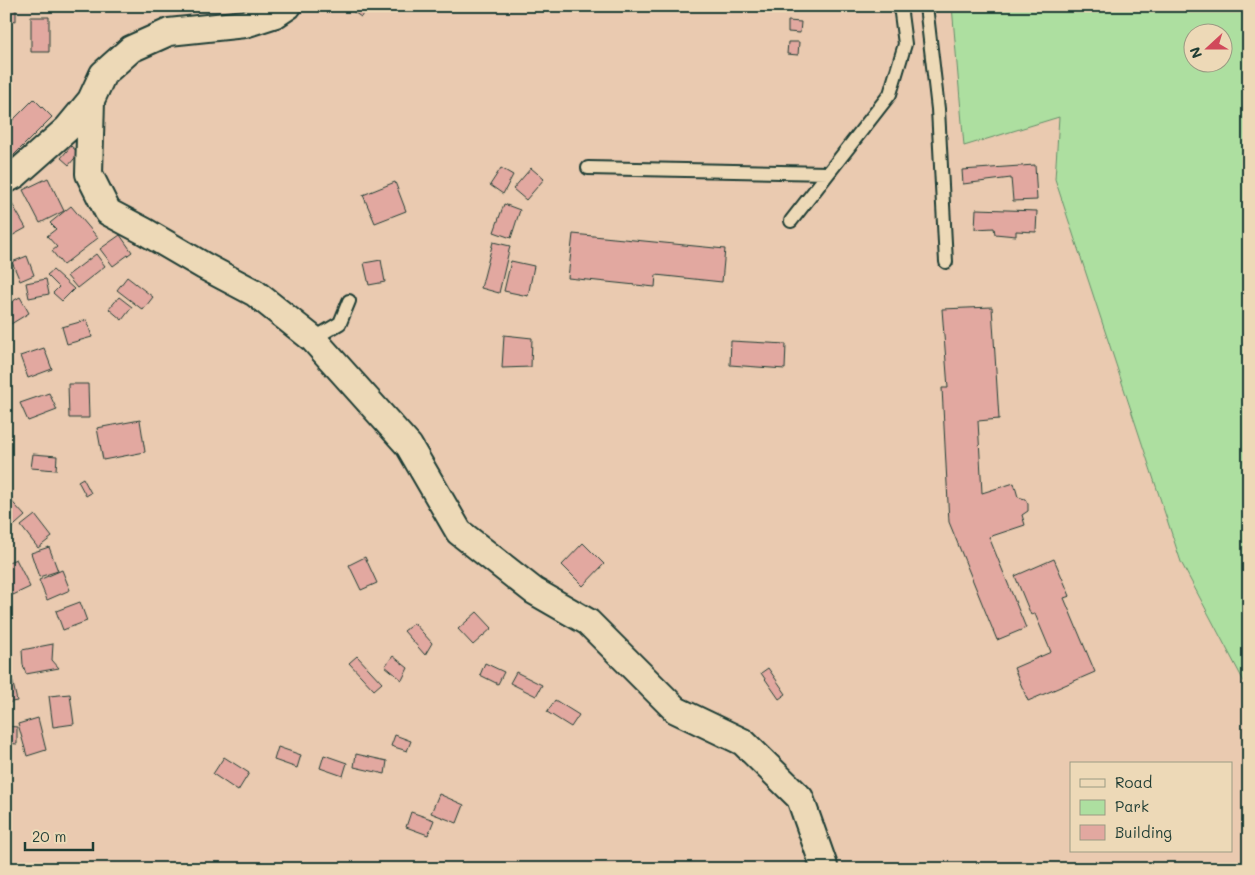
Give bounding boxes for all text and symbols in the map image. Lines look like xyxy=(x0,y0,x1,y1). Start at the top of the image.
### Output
north arrow xyxy=(1182,22,1232,72)
text: N xyxy=(1185,44,1206,61)
legend xyxy=(1070,762,1232,852)
text: Road xyxy=(1115,772,1152,792)
text: Park xyxy=(1115,796,1149,816)
scale bar xyxy=(25,820,92,852)
text: Building xyxy=(1115,822,1172,842)
text: 20 m xyxy=(32,826,66,846)

